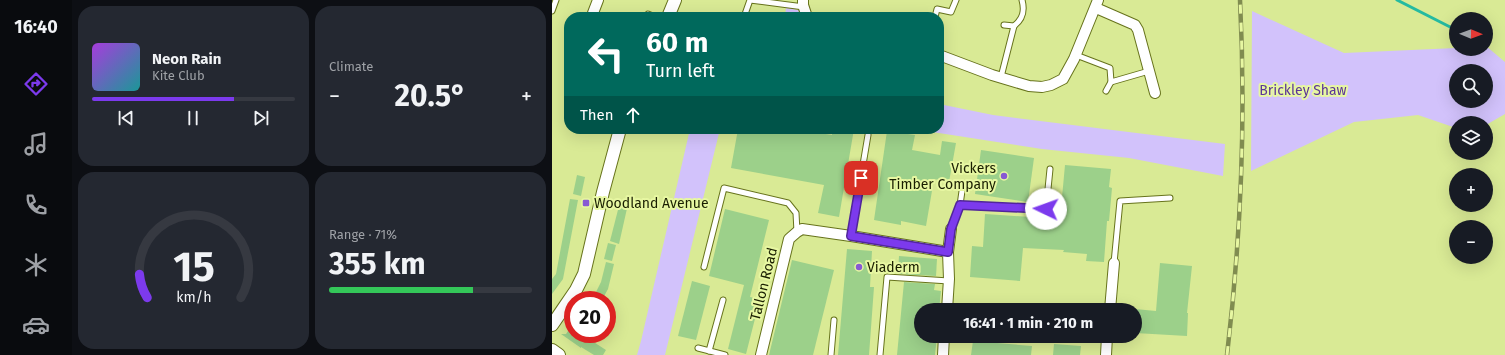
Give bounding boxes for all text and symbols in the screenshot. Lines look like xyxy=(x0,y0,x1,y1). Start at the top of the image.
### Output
north arrow xyxy=(1449,12,1493,56)
map controls xyxy=(1449,12,1493,264)
text: 16:40 xyxy=(14,16,58,38)
text: 60 m xyxy=(646,26,708,59)
icon: left xyxy=(580,28,632,80)
text: Neon Rain xyxy=(152,50,221,68)
text: Climate xyxy=(329,59,373,74)
text: Turn left xyxy=(646,60,715,82)
button: search xyxy=(1449,64,1493,108)
text: Kite Club xyxy=(152,68,205,83)
icon: directions xyxy=(22,70,50,98)
text: 20.5° xyxy=(395,78,467,114)
park label: Brickley Shaw xyxy=(1259,82,1347,99)
text: − xyxy=(329,83,340,110)
text: + xyxy=(521,83,532,110)
icon: ahead xyxy=(622,104,644,126)
text: Then xyxy=(580,106,614,124)
icon: previous xyxy=(115,107,137,129)
icon: pause xyxy=(182,107,204,129)
icon: next xyxy=(250,107,272,129)
button: layers xyxy=(1449,116,1493,160)
icon: music xyxy=(22,130,50,158)
place label: Vickers Timber Company xyxy=(889,160,996,193)
pin xyxy=(844,161,878,195)
icon: arrive xyxy=(850,167,872,189)
button: + xyxy=(1449,168,1493,212)
marker: Vickers Timber Company xyxy=(999,171,1009,181)
position arrow xyxy=(1025,188,1067,230)
icon: phone xyxy=(22,191,50,219)
place label: Woodland Avenue xyxy=(594,195,709,212)
marker: Woodland Avenue xyxy=(581,198,591,208)
button: − xyxy=(1449,220,1493,264)
text: Range · 71% xyxy=(329,227,397,242)
text: 15 xyxy=(173,242,214,292)
text: 355 km xyxy=(329,246,426,282)
street label: Tallon Road xyxy=(747,246,781,322)
icon: climate xyxy=(22,251,50,279)
place label: Viaderm xyxy=(867,259,920,276)
marker: Viaderm xyxy=(854,262,864,272)
text: km/h xyxy=(176,289,211,306)
speed limit sign: 20 xyxy=(564,291,616,343)
icon: car xyxy=(22,311,50,339)
text: 16:41 · 1 min · 210 m xyxy=(963,314,1093,332)

